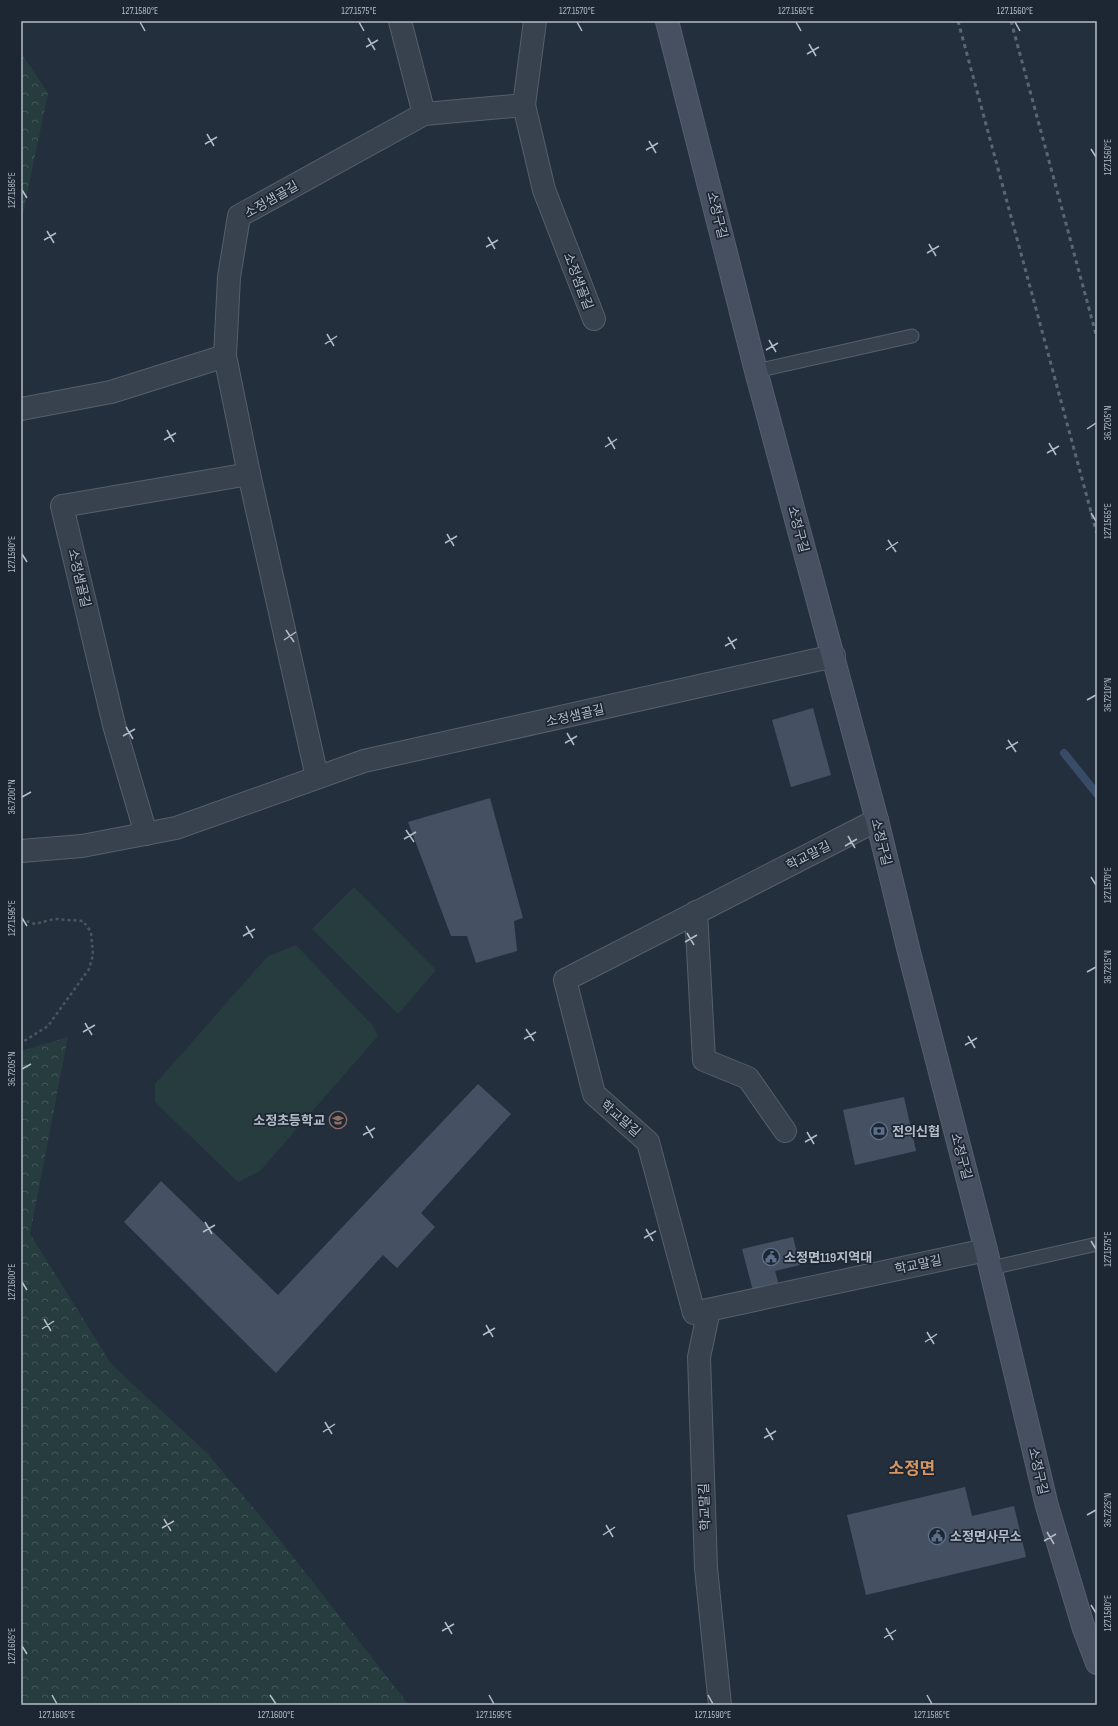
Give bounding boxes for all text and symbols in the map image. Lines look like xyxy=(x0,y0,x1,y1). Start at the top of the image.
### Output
text: 127.1580°E xyxy=(122,5,158,17)
text: 127.1575°E xyxy=(341,5,377,17)
text: 127.1570°E xyxy=(559,5,595,17)
text: 127.1565°E xyxy=(778,5,814,17)
text: 127.1560°E xyxy=(997,5,1033,17)
text: 127.1560°E xyxy=(1102,139,1114,175)
text: 127.1585°E xyxy=(6,172,18,208)
street label: 소정샘골길 xyxy=(242,178,301,222)
street label: 소정구길 xyxy=(703,190,731,240)
street label: 소정샘골길 xyxy=(560,251,596,312)
text: 36.7205°N xyxy=(1102,406,1114,440)
text: 127.1565°E xyxy=(1102,503,1114,539)
street label: 소정구길 xyxy=(784,504,812,554)
text: 127.1590°E xyxy=(6,536,18,572)
street label: 소정샘골길 xyxy=(65,547,94,609)
text: 36.7210°N xyxy=(1102,678,1114,712)
street label: 소정샘골길 xyxy=(544,701,606,730)
text: 36.7200°N xyxy=(6,779,18,815)
street label: 소정구길 xyxy=(867,817,895,867)
street label: 학교말길 xyxy=(784,838,833,874)
text: 127.1570°E xyxy=(1102,867,1114,903)
text: 127.1595°E xyxy=(6,900,18,936)
text: 36.7215°N xyxy=(1102,950,1114,984)
text: 36.7205°N xyxy=(6,1052,18,1086)
street label: 학교말길 xyxy=(597,1097,644,1140)
school or university icon: 소정초등학교 xyxy=(328,1110,348,1130)
place label: 소정초등학교 xyxy=(253,1113,325,1129)
bank icon: 전의신협 xyxy=(869,1121,889,1141)
place label: 전의신협 xyxy=(892,1124,940,1140)
street label: 소정구길 xyxy=(947,1131,975,1181)
text: 127.1575°E xyxy=(1102,1231,1114,1267)
public building icon: 소정면119지역대 xyxy=(761,1247,781,1267)
place label: 소정면119지역대 xyxy=(784,1250,872,1266)
street label: 학교말길 xyxy=(893,1252,943,1278)
text: 127.1600°E xyxy=(6,1264,18,1300)
street label: 소정구길 xyxy=(1025,1446,1051,1496)
district label: 소정면 xyxy=(889,1459,935,1479)
street label: 학교말길 xyxy=(696,1483,714,1531)
text: 36.7225°N xyxy=(1102,1493,1114,1527)
public building icon: 소정면사무소 xyxy=(927,1526,947,1546)
place label: 소정면사무소 xyxy=(950,1529,1022,1545)
text: 127.1580°E xyxy=(1102,1595,1114,1631)
text: 127.1605°E xyxy=(6,1628,18,1664)
text: 127.1605°E xyxy=(39,1709,75,1721)
text: 127.1600°E xyxy=(258,1709,294,1721)
text: 127.1595°E xyxy=(476,1709,512,1721)
text: 127.1590°E xyxy=(695,1709,731,1721)
text: 127.1585°E xyxy=(914,1709,950,1721)

